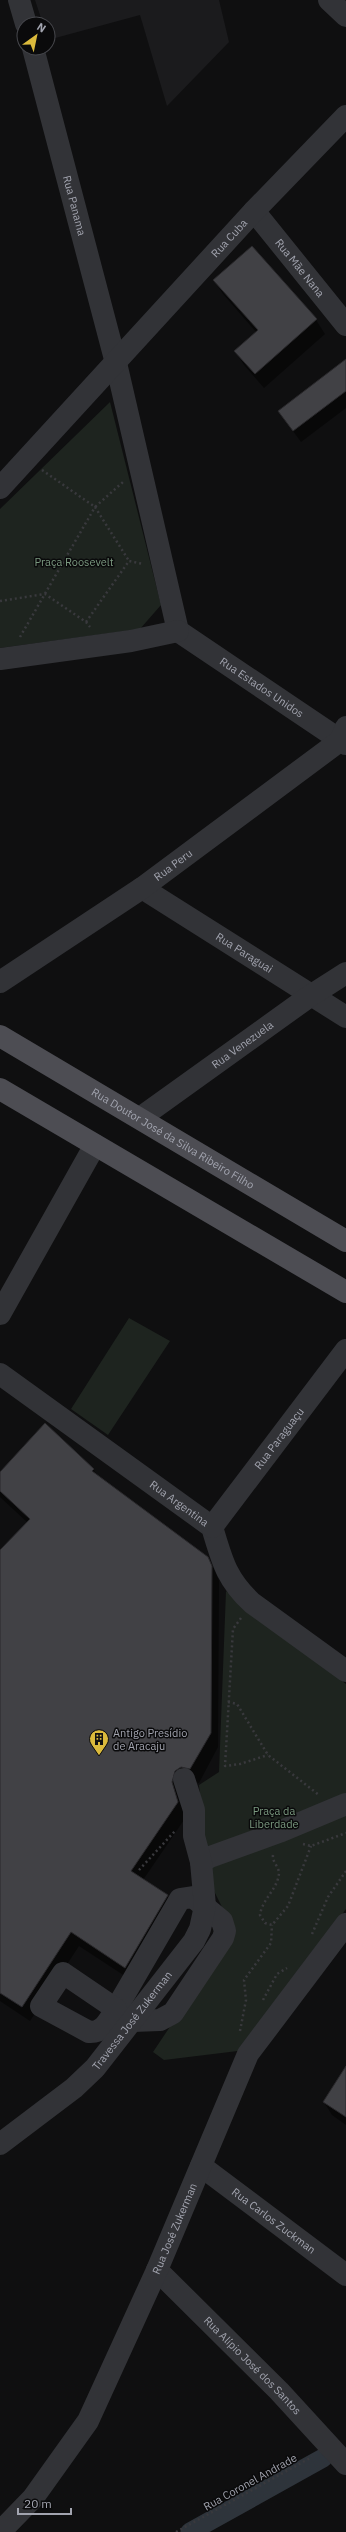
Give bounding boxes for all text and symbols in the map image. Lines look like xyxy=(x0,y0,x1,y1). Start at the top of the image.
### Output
north arrow xyxy=(16,16,56,56)
text: N xyxy=(34,20,49,36)
street label: Rua Panama xyxy=(60,174,89,237)
street label: Rua Cuba xyxy=(208,216,250,260)
street label: Rua Mãe Nana xyxy=(272,236,328,300)
park label: Praça Roosevelt xyxy=(34,555,114,569)
street label: Rua Estados Unidos xyxy=(217,654,306,721)
street label: Rua Peru xyxy=(151,846,195,884)
street label: Rua Paraguai xyxy=(213,929,275,976)
street label: Rua Venezuela xyxy=(209,1018,276,1071)
street label: Rua Doutor José da Silva Ribeiro Filho xyxy=(89,1085,257,1192)
street label: Rua Paraguaçu xyxy=(251,1405,307,1472)
street label: Rua Argentina xyxy=(147,1477,212,1529)
place label: Antigo Presídio de Aracaju xyxy=(113,1726,187,1753)
building icon: Antigo Presídio de Aracaju xyxy=(88,1728,110,1756)
park label: Praça da Liberdade xyxy=(249,1804,299,1831)
street label: Travessa José Zukerman xyxy=(89,1968,175,2073)
street label: Rua José Zukerman xyxy=(149,2181,200,2276)
street label: Rua Carlos Zuckman xyxy=(229,2185,318,2257)
street label: Rua Alípio José dos Santos xyxy=(201,2313,304,2418)
street label: Rua Coronel Andrade xyxy=(201,2450,299,2514)
scale bar xyxy=(18,2490,71,2516)
text: 20 m xyxy=(24,2496,52,2511)

